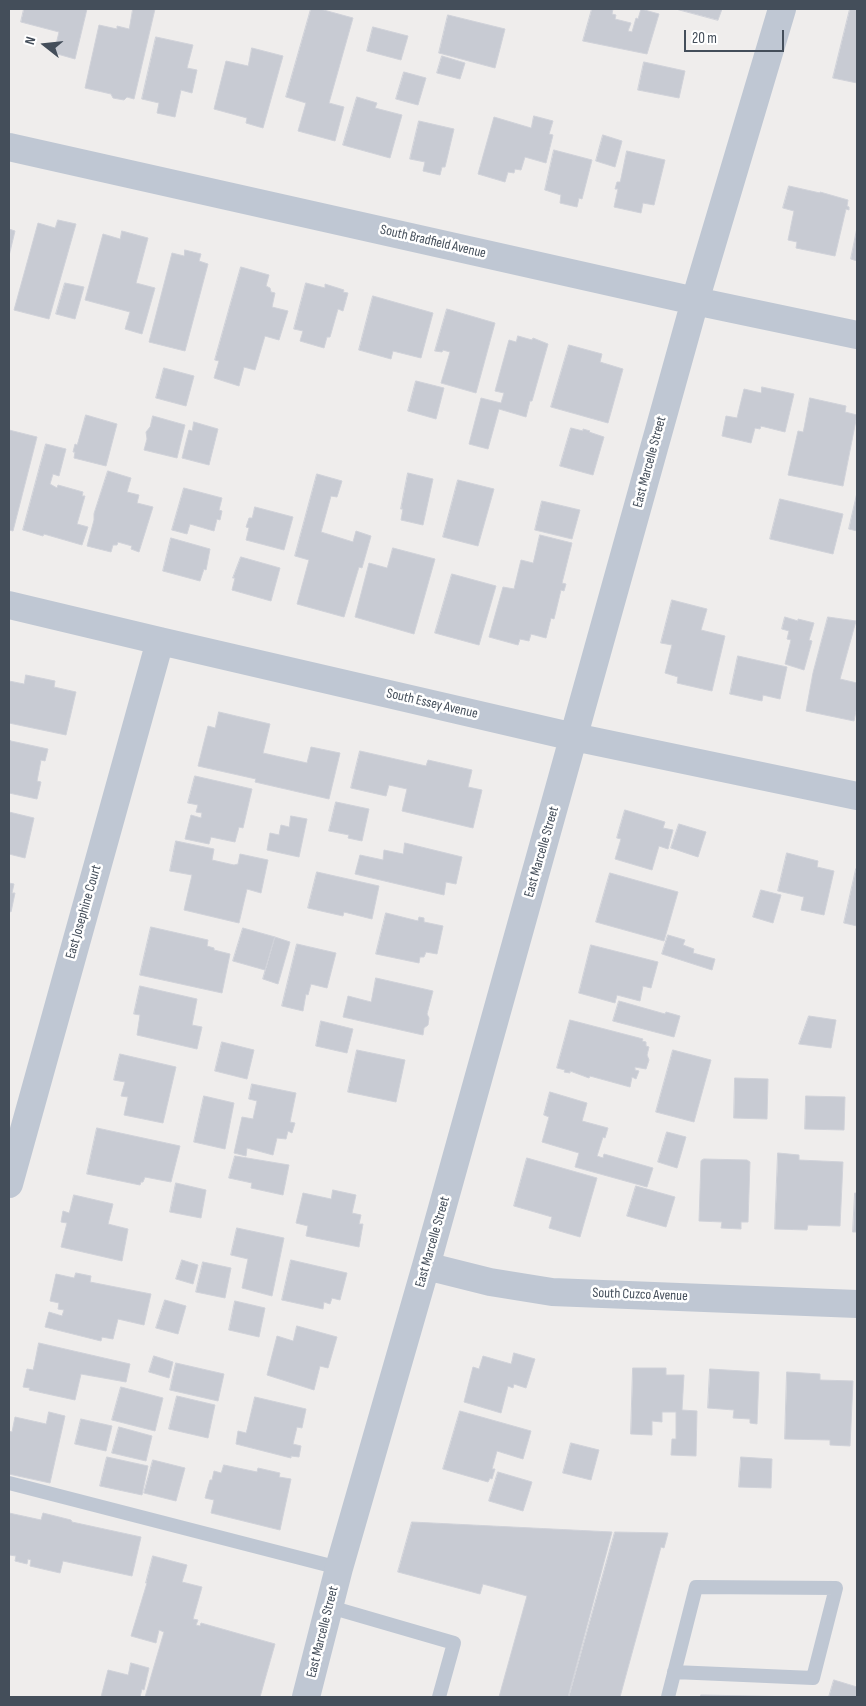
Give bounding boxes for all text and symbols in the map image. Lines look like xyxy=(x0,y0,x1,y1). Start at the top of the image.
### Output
north arrow xyxy=(20,20,70,70)
scale bar xyxy=(686,20,786,52)
text: 20 m xyxy=(692,29,717,48)
text: N xyxy=(21,35,39,47)
street label: South Bradfield Avenue xyxy=(378,222,488,262)
street label: East Marcelle Street xyxy=(630,415,670,509)
street label: South Essey Avenue xyxy=(385,685,479,723)
street label: East Marcelle Street xyxy=(521,805,563,899)
street label: East Josephine Court xyxy=(63,863,105,961)
street label: East Marcelle Street xyxy=(412,1195,454,1289)
street label: South Cuzco Avenue xyxy=(592,1285,688,1305)
street label: East Marcelle Street xyxy=(304,1584,342,1680)

